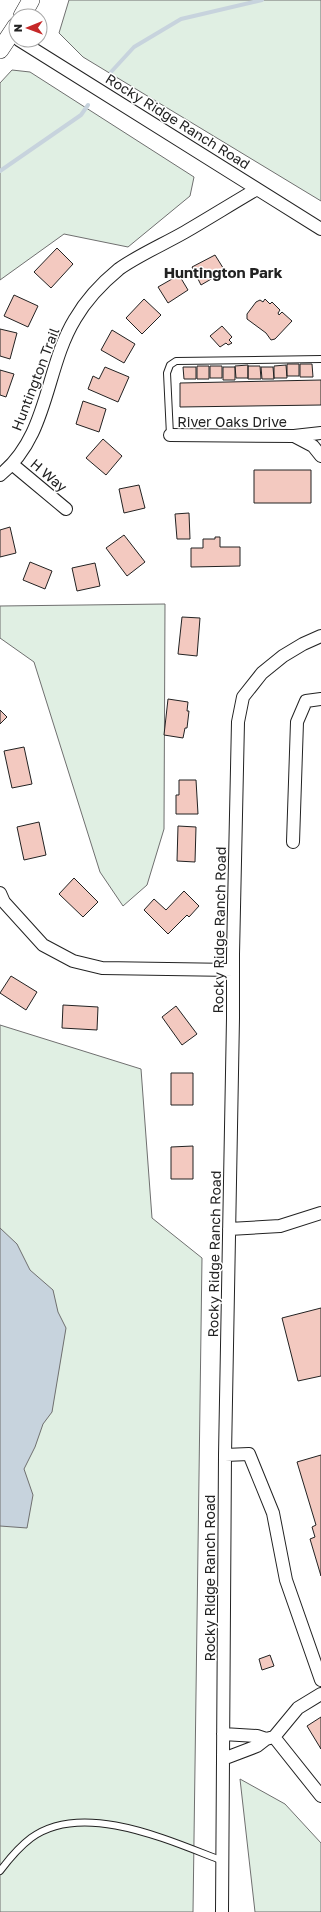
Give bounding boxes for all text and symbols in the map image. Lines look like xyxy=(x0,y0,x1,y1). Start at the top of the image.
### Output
north arrow xyxy=(8,8,48,48)
text: N xyxy=(11,24,24,32)
street label: Rocky Ridge Ranch Road xyxy=(103,70,253,172)
district label: Huntington Park xyxy=(164,263,283,281)
street label: Huntington Trail xyxy=(8,325,62,433)
street label: River Oaks Drive xyxy=(177,413,287,430)
street label: H Way xyxy=(27,455,71,495)
street label: Rocky Ridge Ranch Road xyxy=(209,846,229,1014)
street label: Rocky Ridge Ranch Road xyxy=(204,1170,224,1338)
street label: Rocky Ridge Ranch Road xyxy=(201,1495,218,1661)

